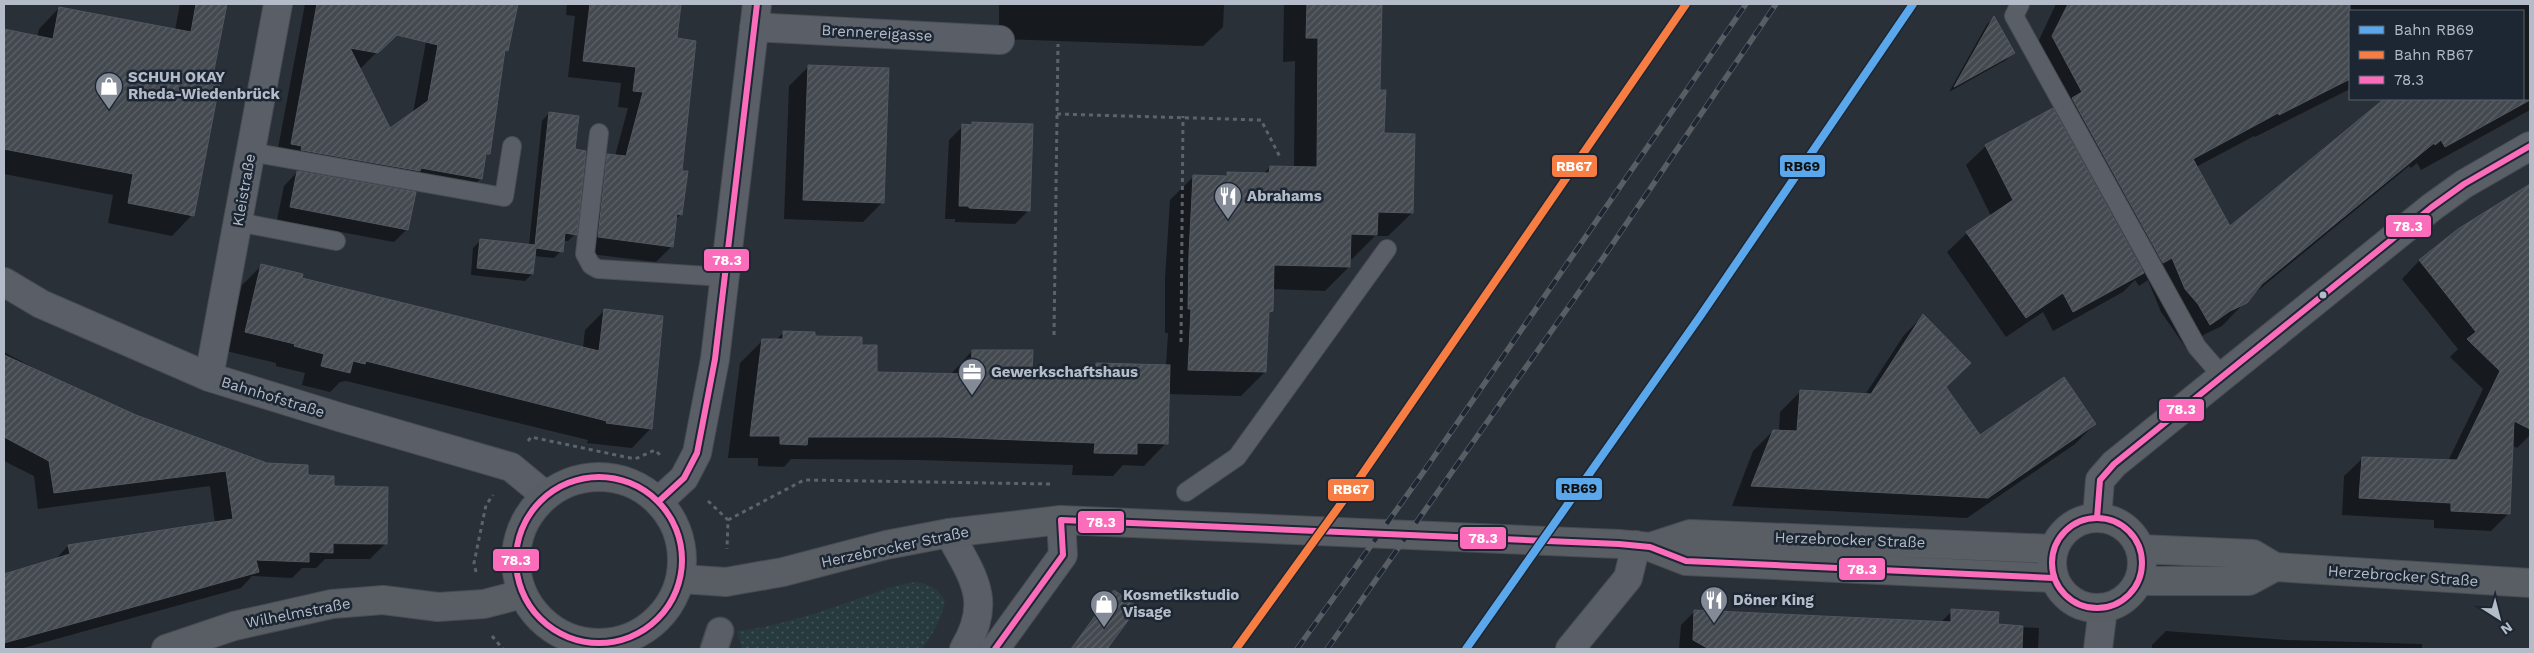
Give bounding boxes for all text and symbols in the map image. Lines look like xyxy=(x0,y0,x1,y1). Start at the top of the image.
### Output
legend xyxy=(2349,10,2524,100)
street label: Brennereigasse xyxy=(821,21,933,45)
text: Bahn RB69 xyxy=(2394,21,2474,39)
text: Bahn RB67 xyxy=(2394,46,2473,64)
place label: SCHUH OKAY Rheda-Wiedenbrück xyxy=(128,68,280,103)
shop icon: SCHUH OKAY Rheda-Wiedenbrück xyxy=(94,71,124,110)
text: 78.3 xyxy=(2394,71,2424,89)
street label: Kleistraße xyxy=(229,152,259,228)
line badge: RB67 xyxy=(1551,154,1598,178)
line badge: RB69 xyxy=(1779,154,1826,178)
text: RB67 xyxy=(1556,158,1593,174)
text: RB69 xyxy=(1784,158,1820,174)
restaurant icon: Abrahams xyxy=(1213,181,1243,220)
place label: Abrahams xyxy=(1247,187,1322,205)
line badge: 78.3 xyxy=(2385,214,2432,238)
text: 78.3 xyxy=(2393,218,2423,234)
line badge: 78.3 xyxy=(703,248,750,272)
text: 78.3 xyxy=(712,252,742,268)
unlabelled marker xyxy=(2318,290,2328,300)
office icon: Gewerkschaftshaus xyxy=(957,357,987,396)
place label: Gewerkschaftshaus xyxy=(991,363,1138,381)
street label: Bahnhofstraße xyxy=(219,373,327,421)
line badge: 78.3 xyxy=(2158,398,2205,422)
text: 78.3 xyxy=(2166,401,2196,417)
line badge: RB69 xyxy=(1555,477,1603,501)
line badge: RB67 xyxy=(1327,478,1375,502)
text: RB69 xyxy=(1561,480,1597,496)
text: RB67 xyxy=(1333,481,1370,497)
line badge: 78.3 xyxy=(1077,510,1125,534)
text: 78.3 xyxy=(1086,514,1116,530)
street label: Herzebrocker Straße xyxy=(819,523,971,571)
line badge: 78.3 xyxy=(1459,526,1507,550)
street label: Herzebrocker Straße xyxy=(1774,528,1926,552)
text: 78.3 xyxy=(1468,530,1498,546)
line badge: 78.3 xyxy=(492,548,540,572)
text: 78.3 xyxy=(501,552,531,568)
line badge: 78.3 xyxy=(1838,557,1886,581)
text: 78.3 xyxy=(1847,561,1877,577)
street label: Herzebrocker Straße xyxy=(2327,562,2479,590)
restaurant icon: Döner King xyxy=(1699,585,1729,624)
place label: Kosmetikstudio Visage xyxy=(1123,586,1239,621)
shop icon: Kosmetikstudio Visage xyxy=(1089,589,1119,628)
place label: Döner King xyxy=(1733,591,1814,609)
north arrow xyxy=(2474,593,2524,643)
street label: Wilhelmstraße xyxy=(244,594,352,632)
text: N xyxy=(2498,619,2516,638)

